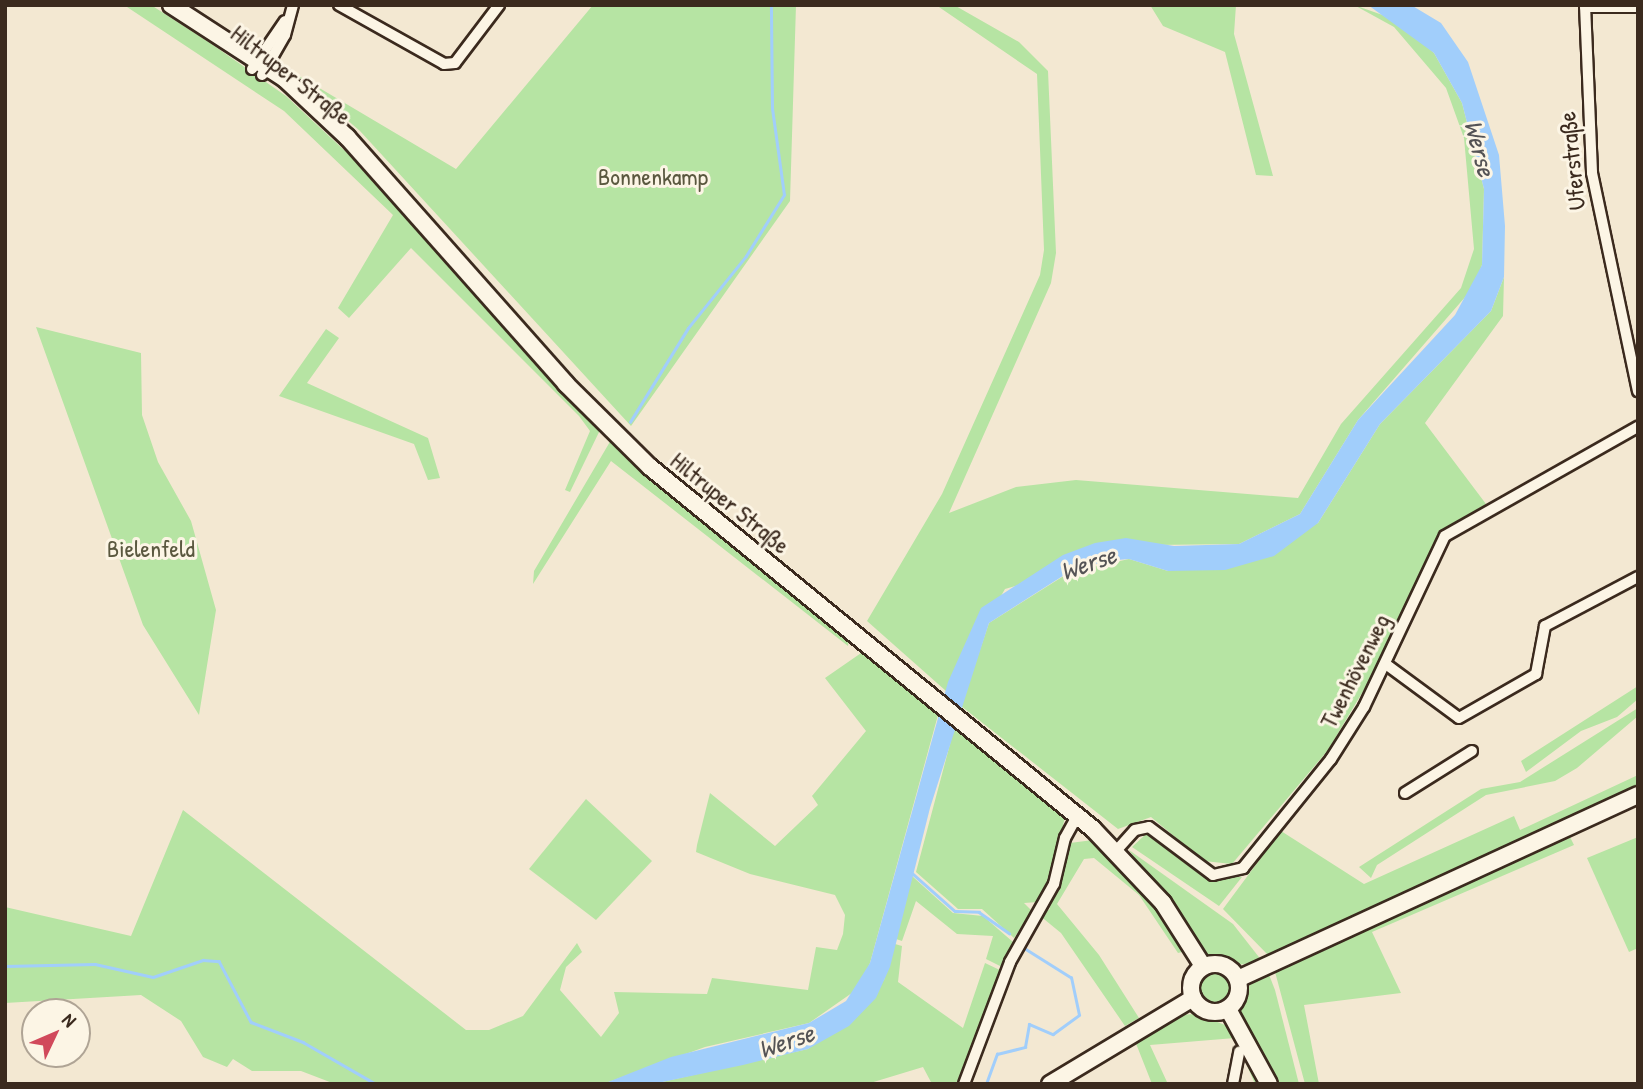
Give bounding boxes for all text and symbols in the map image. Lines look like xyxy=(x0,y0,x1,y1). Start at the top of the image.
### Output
street label: Hiltruper Straße xyxy=(225,19,357,131)
street label: Uferstraße xyxy=(1553,110,1591,212)
water label: Werse xyxy=(1458,117,1502,179)
park label: Bonnenkamp xyxy=(598,163,708,191)
street label: Hiltruper Straße xyxy=(665,446,795,560)
park label: Bielenfeld xyxy=(107,535,195,563)
water label: Werse xyxy=(1056,539,1120,587)
street label: Twenhövenweg xyxy=(1314,609,1396,733)
north arrow xyxy=(21,998,91,1068)
text: N xyxy=(57,1007,83,1032)
water label: Werse xyxy=(754,1017,818,1065)

